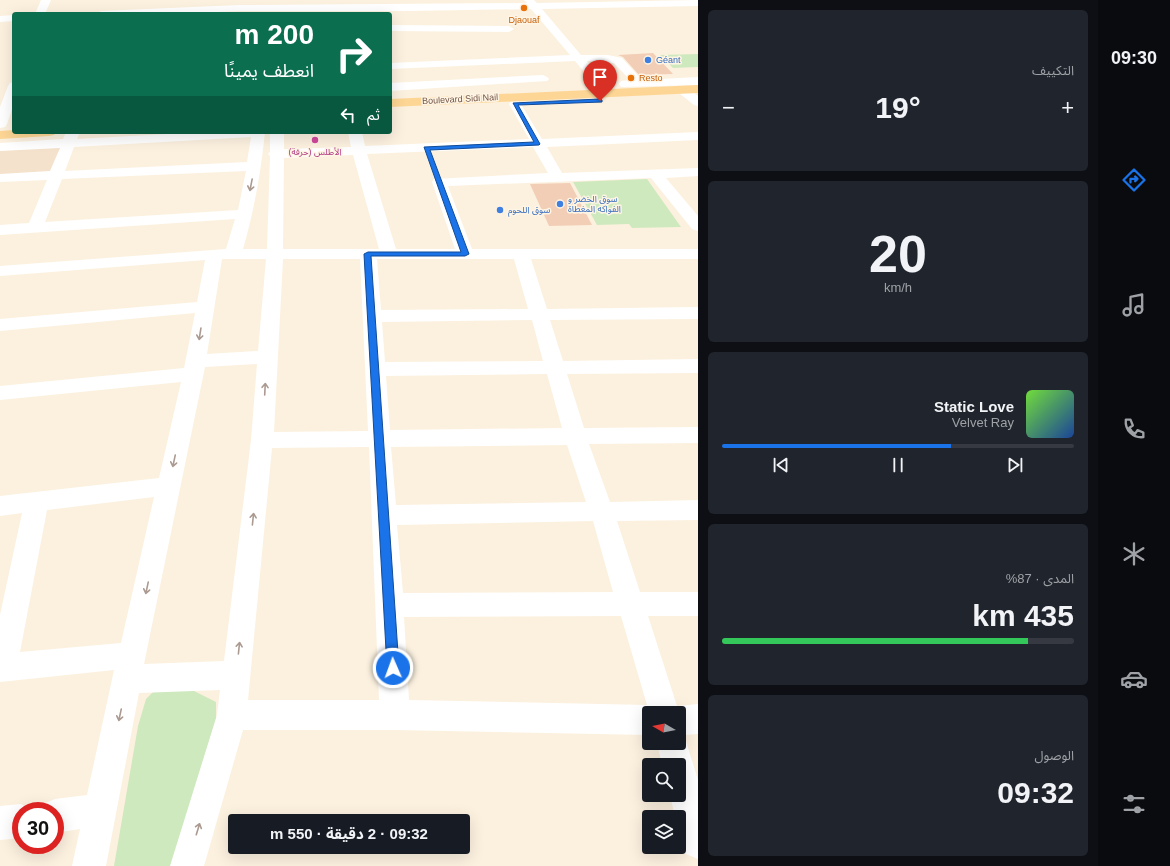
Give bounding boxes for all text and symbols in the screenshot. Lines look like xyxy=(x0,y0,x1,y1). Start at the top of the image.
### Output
marker: Djaouaf xyxy=(519,3,529,13)
place label: Djaouaf xyxy=(508,15,540,25)
text: 200 m xyxy=(235,19,314,50)
icon: right xyxy=(328,28,380,80)
text: 09:30 xyxy=(1111,48,1157,68)
marker: Géant xyxy=(643,55,653,65)
place label: Géant xyxy=(656,55,681,65)
pin xyxy=(583,60,617,101)
text: انعطف يمينًا xyxy=(224,61,314,81)
text: التكييف xyxy=(1032,63,1074,78)
icon: arrive xyxy=(589,66,611,88)
marker: Resto xyxy=(626,73,636,83)
place label: Resto xyxy=(639,73,663,83)
text: 19° xyxy=(875,91,921,124)
street label: Boulevard Sidi Nail xyxy=(422,92,498,106)
text: − xyxy=(722,95,735,120)
text: + xyxy=(1061,95,1074,120)
icon: left xyxy=(337,104,359,126)
text: ثم xyxy=(367,106,380,123)
marker: الأطلس (حرفة) xyxy=(310,135,320,145)
place label: الأطلس (حرفة) xyxy=(288,147,342,158)
icon: directions xyxy=(1120,166,1148,194)
one-way arrow xyxy=(247,178,255,191)
place label: سوق الخضر و الفواكه المغطاة xyxy=(568,194,621,215)
marker: سوق الخضر و الفواكه المغطاة xyxy=(555,199,565,209)
marker: سوق اللحوم xyxy=(495,205,505,215)
place label: سوق اللحوم xyxy=(508,205,550,217)
text: 20 xyxy=(869,225,927,283)
text: km/h xyxy=(884,280,912,295)
icon: music xyxy=(1120,291,1148,319)
one-way arrow xyxy=(196,327,204,340)
one-way arrow xyxy=(261,383,268,396)
text: Static Love xyxy=(934,398,1014,415)
text: Velvet Ray xyxy=(952,415,1014,430)
icon: phone xyxy=(1120,415,1148,443)
one-way arrow xyxy=(169,454,177,467)
icon: previous xyxy=(770,454,792,476)
icon: pause xyxy=(887,454,909,476)
icon: next xyxy=(1004,454,1026,476)
one-way arrow xyxy=(249,513,257,526)
icon: climate xyxy=(1120,540,1148,568)
text: المدى · 87% xyxy=(1006,571,1074,586)
one-way arrow xyxy=(142,581,150,594)
text: 435 km xyxy=(972,599,1074,632)
one-way arrow xyxy=(235,642,243,655)
position arrow xyxy=(372,647,414,689)
icon: car xyxy=(1120,665,1148,693)
north arrow xyxy=(642,706,686,750)
map controls xyxy=(642,706,686,854)
one-way arrow xyxy=(116,709,124,722)
text: الوصول xyxy=(1034,748,1074,763)
button: search xyxy=(642,758,686,802)
text: 09:32 xyxy=(997,776,1074,809)
icon: filters xyxy=(1120,790,1148,818)
speed limit sign: 30 xyxy=(12,802,64,854)
button: layers xyxy=(642,810,686,854)
one-way arrow xyxy=(195,822,202,835)
text: 09:32 · 2 دقيقة · 550 m xyxy=(270,825,428,842)

